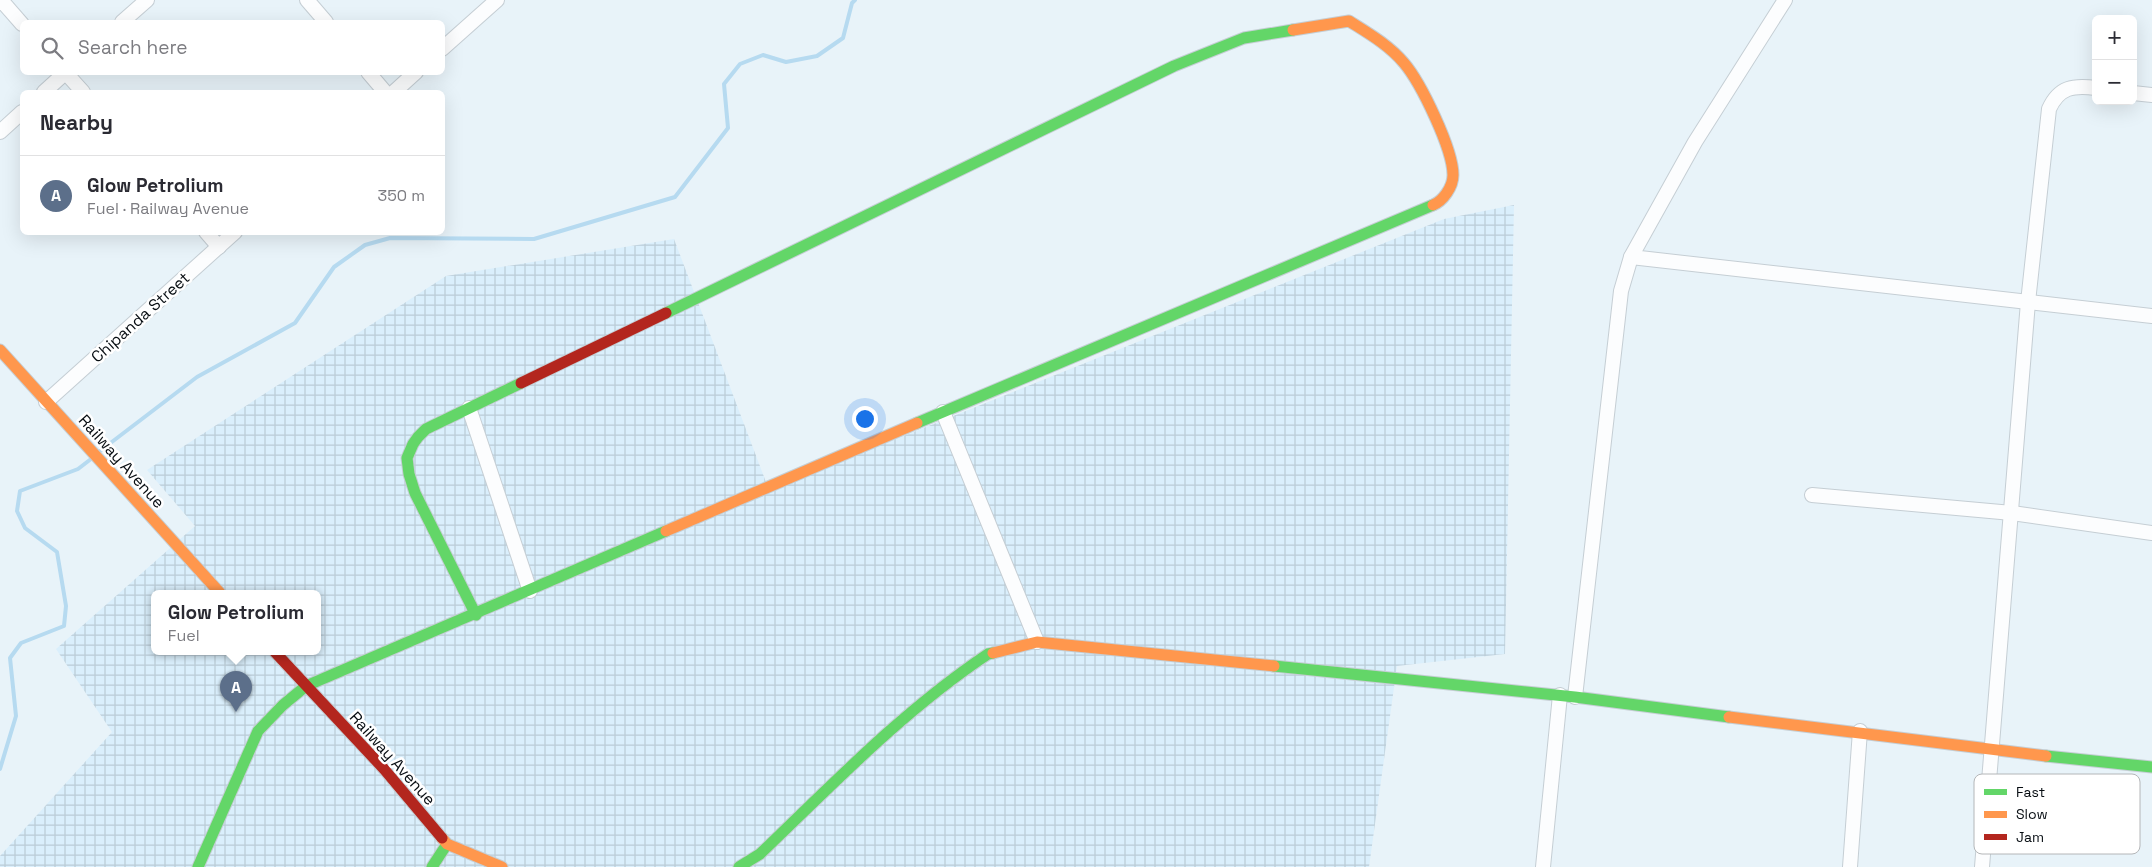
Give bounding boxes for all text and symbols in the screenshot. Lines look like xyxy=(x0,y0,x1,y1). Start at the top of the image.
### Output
map controls xyxy=(2092,15,2137,105)
button: + xyxy=(2092,15,2137,60)
search box xyxy=(20,20,445,75)
icon: search xyxy=(38,34,66,62)
text: Search here xyxy=(78,35,188,60)
button: − xyxy=(2092,60,2137,105)
text: Nearby xyxy=(40,109,113,136)
text: Glow Petrolium xyxy=(87,173,223,198)
text: A xyxy=(51,185,61,206)
text: 350 m xyxy=(378,185,425,206)
text: Fuel · Railway Avenue xyxy=(87,198,249,219)
street label: Chipanda Street xyxy=(87,267,194,367)
your location xyxy=(852,406,878,432)
street label: Railway Avenue xyxy=(74,410,169,513)
popup xyxy=(151,590,321,655)
text: Glow Petrolium xyxy=(168,600,304,625)
text: Fuel xyxy=(168,625,200,646)
pin: A xyxy=(220,671,252,712)
street label: Railway Avenue xyxy=(345,707,440,810)
legend xyxy=(1974,774,2140,854)
text: Fast xyxy=(2016,783,2045,801)
text: Slow xyxy=(2016,805,2048,823)
text: Jam xyxy=(2016,828,2044,846)

